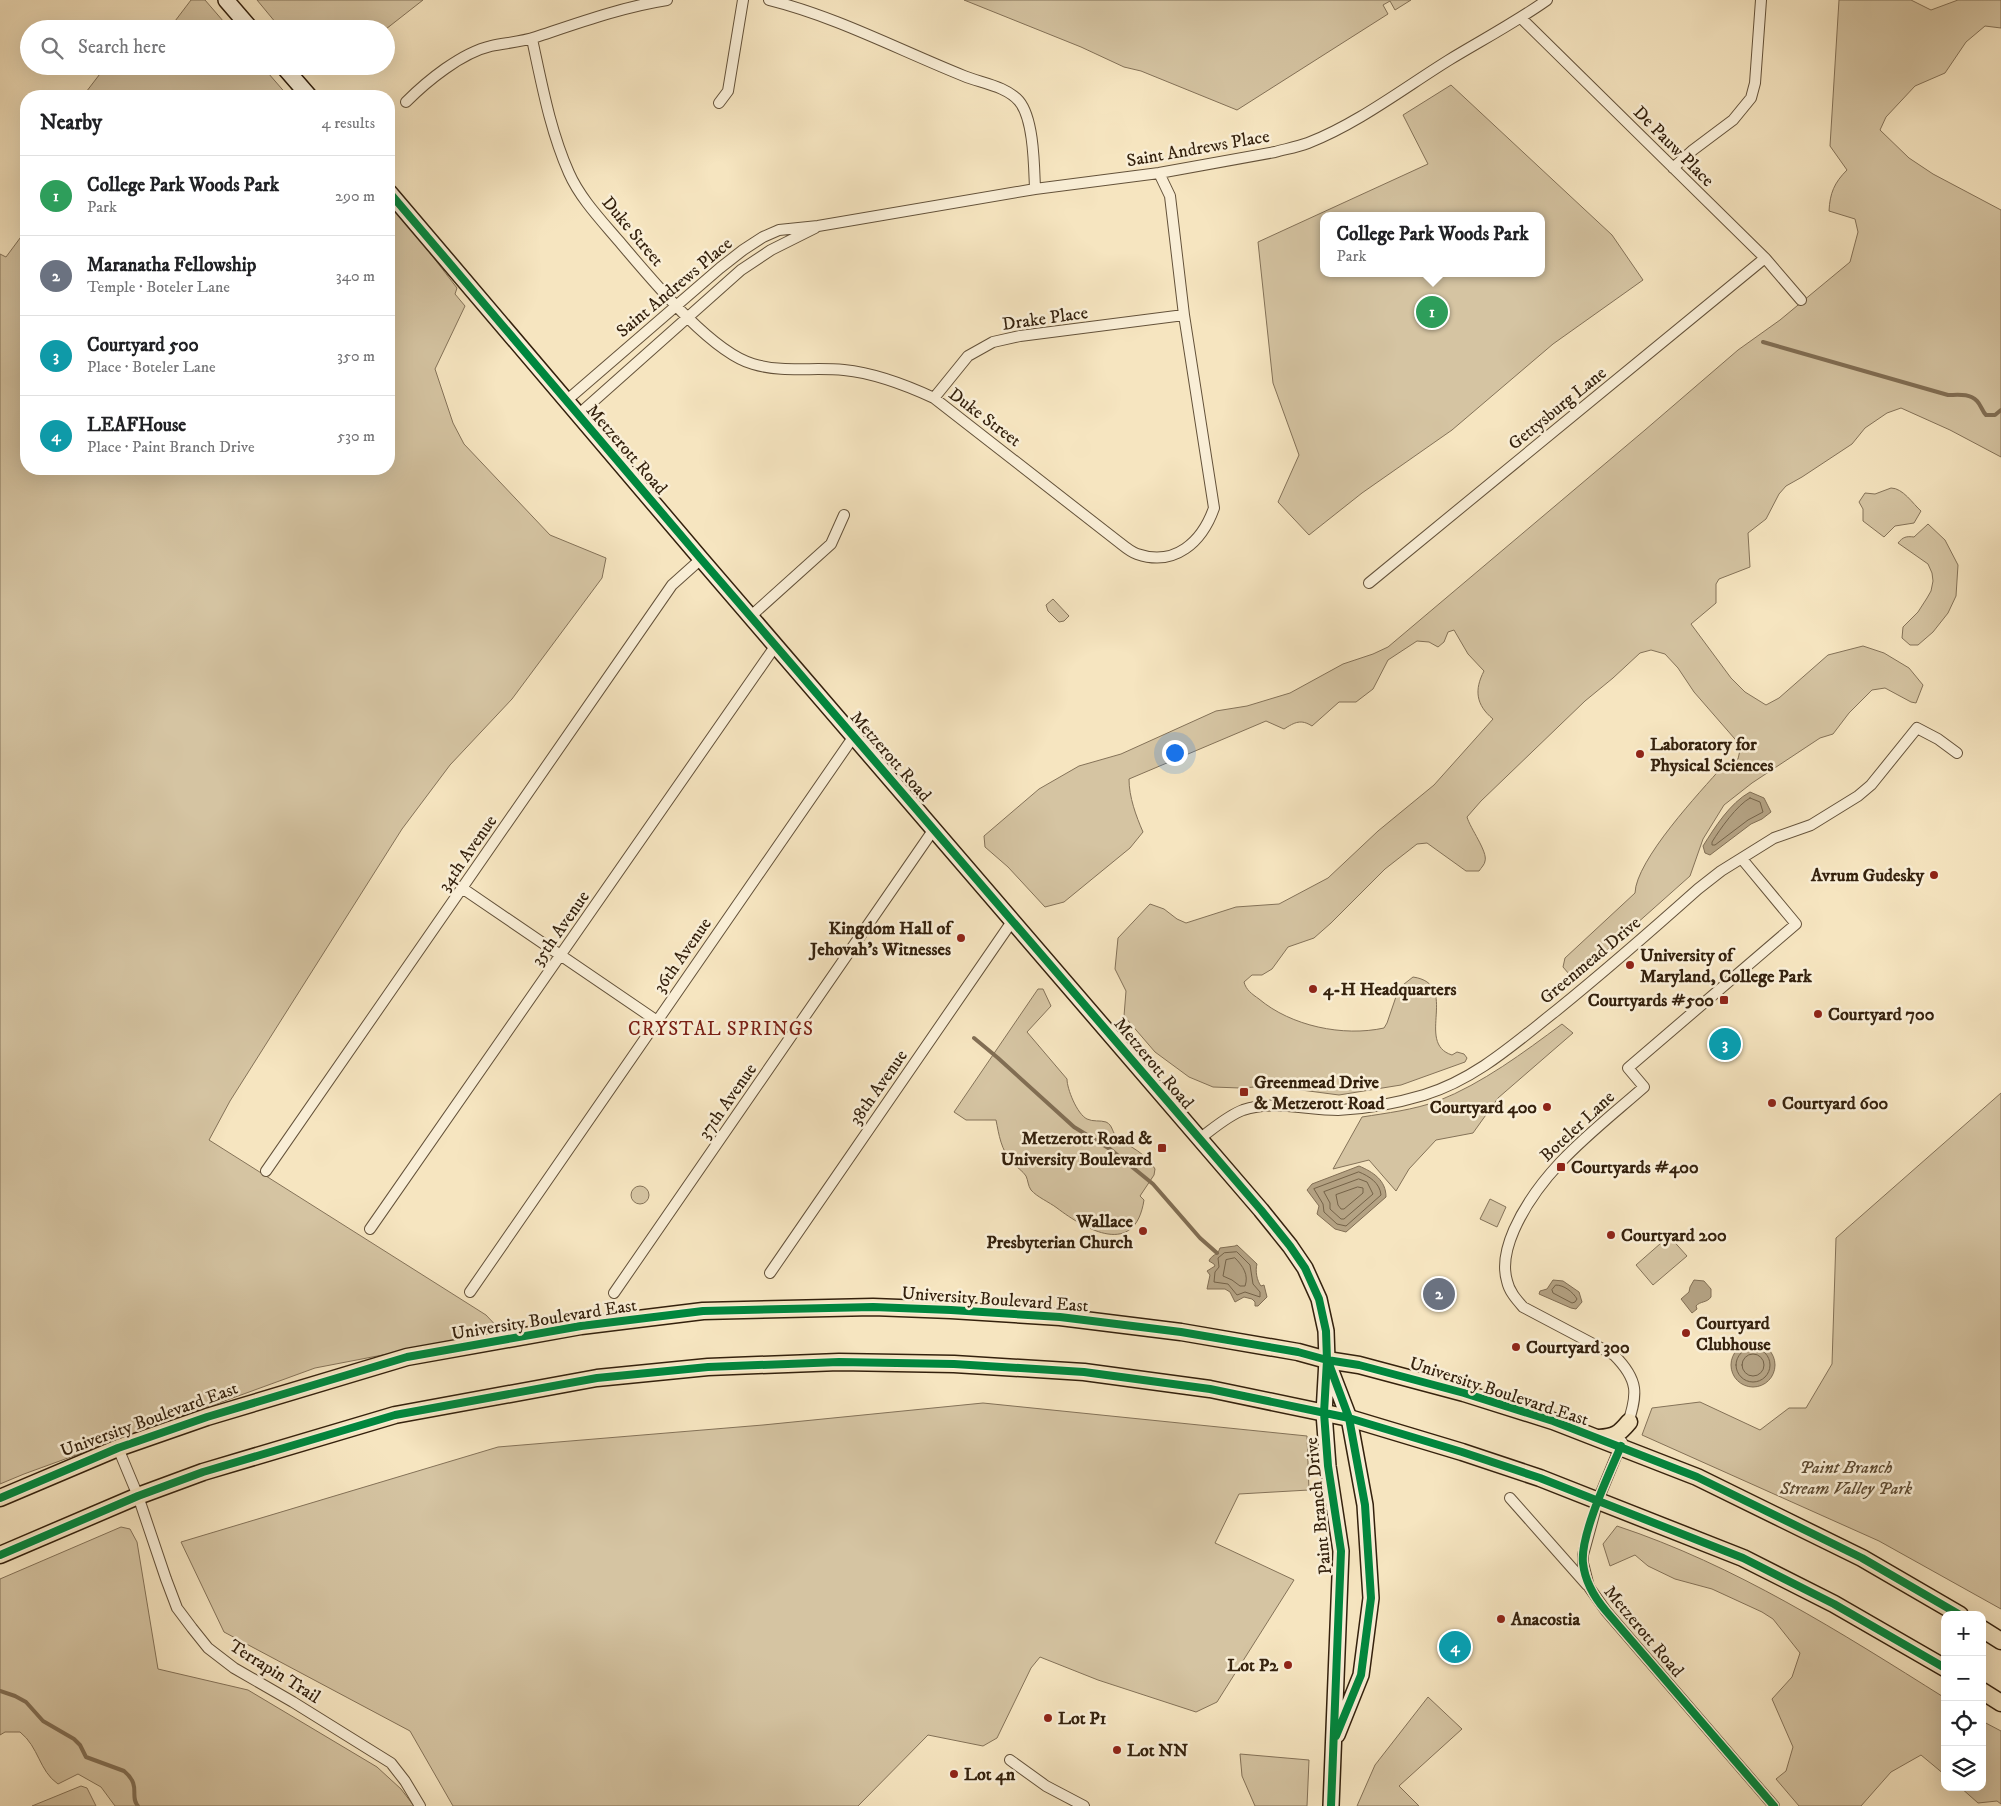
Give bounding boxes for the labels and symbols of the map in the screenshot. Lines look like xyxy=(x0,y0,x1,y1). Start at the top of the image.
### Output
street label: De Pauw Place xyxy=(1628,102,1718,192)
street label: Saint Andrews Place xyxy=(1125,126,1271,172)
street label: Duke Street xyxy=(597,192,668,271)
street label: Saint Andrews Place xyxy=(612,233,737,343)
pin: 1 xyxy=(1416,293,1448,331)
street label: Drake Place xyxy=(1001,302,1089,336)
street label: Gettysburg Lane xyxy=(1504,362,1611,455)
street label: Duke Street xyxy=(944,384,1025,452)
street label: Metzerott Road xyxy=(581,400,672,499)
street label: Metzerott Road xyxy=(845,707,936,806)
place label: Laboratory for Physical Sciences xyxy=(1650,734,1773,777)
your location xyxy=(1162,740,1188,766)
marker: Laboratory for Physical Sciences xyxy=(1634,748,1646,760)
street label: 34th Avenue xyxy=(434,811,502,896)
place label: Avrum Gudesky xyxy=(1810,865,1924,887)
marker: Avrum Gudesky xyxy=(1928,869,1940,881)
street label: 35th Avenue xyxy=(527,887,595,970)
street label: Greenmead Drive xyxy=(1536,912,1646,1009)
street label: 36th Avenue xyxy=(649,914,717,998)
place label: Kingdom Hall of Jehovah’s Witnesses xyxy=(808,918,954,961)
marker: Kingdom Hall of Jehovah’s Witnesses xyxy=(955,932,967,944)
place label: University of Maryland, College Park xyxy=(1640,945,1813,988)
marker: University of Maryland, College Park xyxy=(1624,959,1636,971)
place label: 4-H Headquarters xyxy=(1322,979,1456,1001)
marker: 4-H Headquarters xyxy=(1307,983,1319,995)
place label: Courtyards #500 xyxy=(1588,990,1714,1012)
marker: Courtyards #500 xyxy=(1718,994,1730,1006)
place label: Courtyard 700 xyxy=(1828,1004,1935,1026)
marker: Courtyard 700 xyxy=(1812,1008,1824,1020)
street label: Metzerott Road xyxy=(1109,1013,1198,1114)
district label: CRYSTAL SPRINGS xyxy=(628,1018,814,1041)
pin: 3 xyxy=(1709,1025,1741,1063)
street label: 38th Avenue xyxy=(845,1046,913,1129)
street label: 37th Avenue xyxy=(694,1060,762,1144)
place label: Greenmead Drive & Metzerott Road xyxy=(1254,1072,1386,1115)
marker: Greenmead Drive & Metzerott Road xyxy=(1238,1086,1250,1098)
street label: Boteler Lane xyxy=(1536,1087,1620,1167)
place label: Courtyard 600 xyxy=(1782,1093,1889,1115)
place label: Courtyard 400 xyxy=(1430,1097,1537,1119)
marker: Courtyard 600 xyxy=(1766,1097,1778,1109)
marker: Courtyard 400 xyxy=(1541,1101,1553,1113)
place label: Metzerott Road & University Boulevard xyxy=(1001,1128,1153,1171)
marker: Metzerott Road & University Boulevard xyxy=(1156,1142,1168,1154)
place label: Courtyards #400 xyxy=(1571,1157,1699,1179)
marker: Courtyards #400 xyxy=(1555,1161,1567,1173)
place label: Wallace Presbyterian Church xyxy=(986,1211,1134,1254)
marker: Wallace Presbyterian Church xyxy=(1137,1225,1149,1237)
place label: Courtyard 200 xyxy=(1621,1225,1727,1247)
marker: Courtyard 200 xyxy=(1605,1229,1617,1241)
pin: 2 xyxy=(1423,1275,1455,1313)
street label: University Boulevard East xyxy=(901,1282,1089,1318)
street label: University Boulevard East xyxy=(450,1294,639,1345)
place label: Courtyard Clubhouse xyxy=(1696,1313,1771,1356)
marker: Courtyard Clubhouse xyxy=(1680,1327,1692,1339)
place label: Courtyard 300 xyxy=(1526,1337,1630,1359)
marker: Courtyard 300 xyxy=(1510,1341,1522,1353)
street label: University Boulevard East xyxy=(1406,1353,1591,1431)
street label: University Boulevard East xyxy=(58,1378,241,1462)
street label: Paint Branch Drive xyxy=(1301,1436,1337,1576)
park label: Paint Branch Stream Valley Park xyxy=(1779,1457,1913,1500)
street label: Metzerott Road xyxy=(1599,1581,1688,1682)
place label: Anacostia xyxy=(1510,1609,1580,1631)
marker: Anacostia xyxy=(1495,1613,1507,1625)
pin: 4 xyxy=(1439,1628,1471,1666)
street label: Terrapin Trail xyxy=(225,1635,325,1709)
place label: Lot P2 xyxy=(1227,1655,1279,1677)
marker: Lot P2 xyxy=(1282,1659,1294,1671)
place label: Lot P1 xyxy=(1058,1708,1107,1730)
marker: Lot P1 xyxy=(1042,1712,1054,1724)
place label: Lot NN xyxy=(1127,1740,1188,1762)
marker: Lot NN xyxy=(1111,1744,1123,1756)
place label: Lot 4n xyxy=(964,1764,1016,1786)
marker: Lot 4n xyxy=(948,1768,960,1780)

